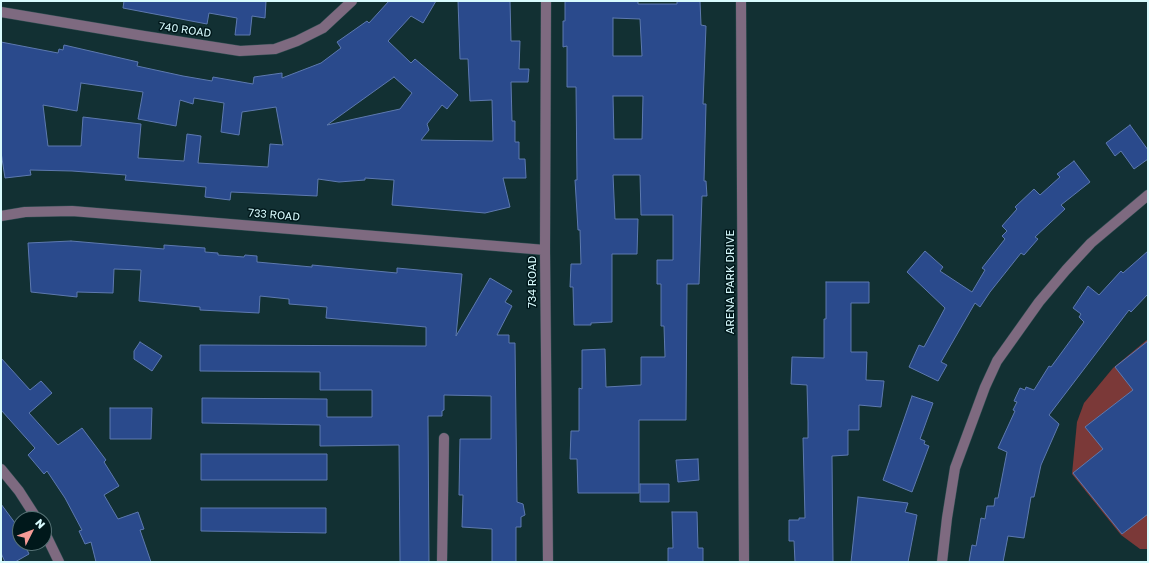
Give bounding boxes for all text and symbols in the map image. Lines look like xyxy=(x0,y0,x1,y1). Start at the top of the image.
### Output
street label: 740 ROAD xyxy=(158,20,212,40)
street label: 733 ROAD xyxy=(248,206,300,224)
street label: ARENA PARK DRIVE xyxy=(724,230,738,334)
street label: 734 ROAD xyxy=(526,256,540,308)
north arrow xyxy=(12,511,52,551)
text: N xyxy=(33,516,48,531)

